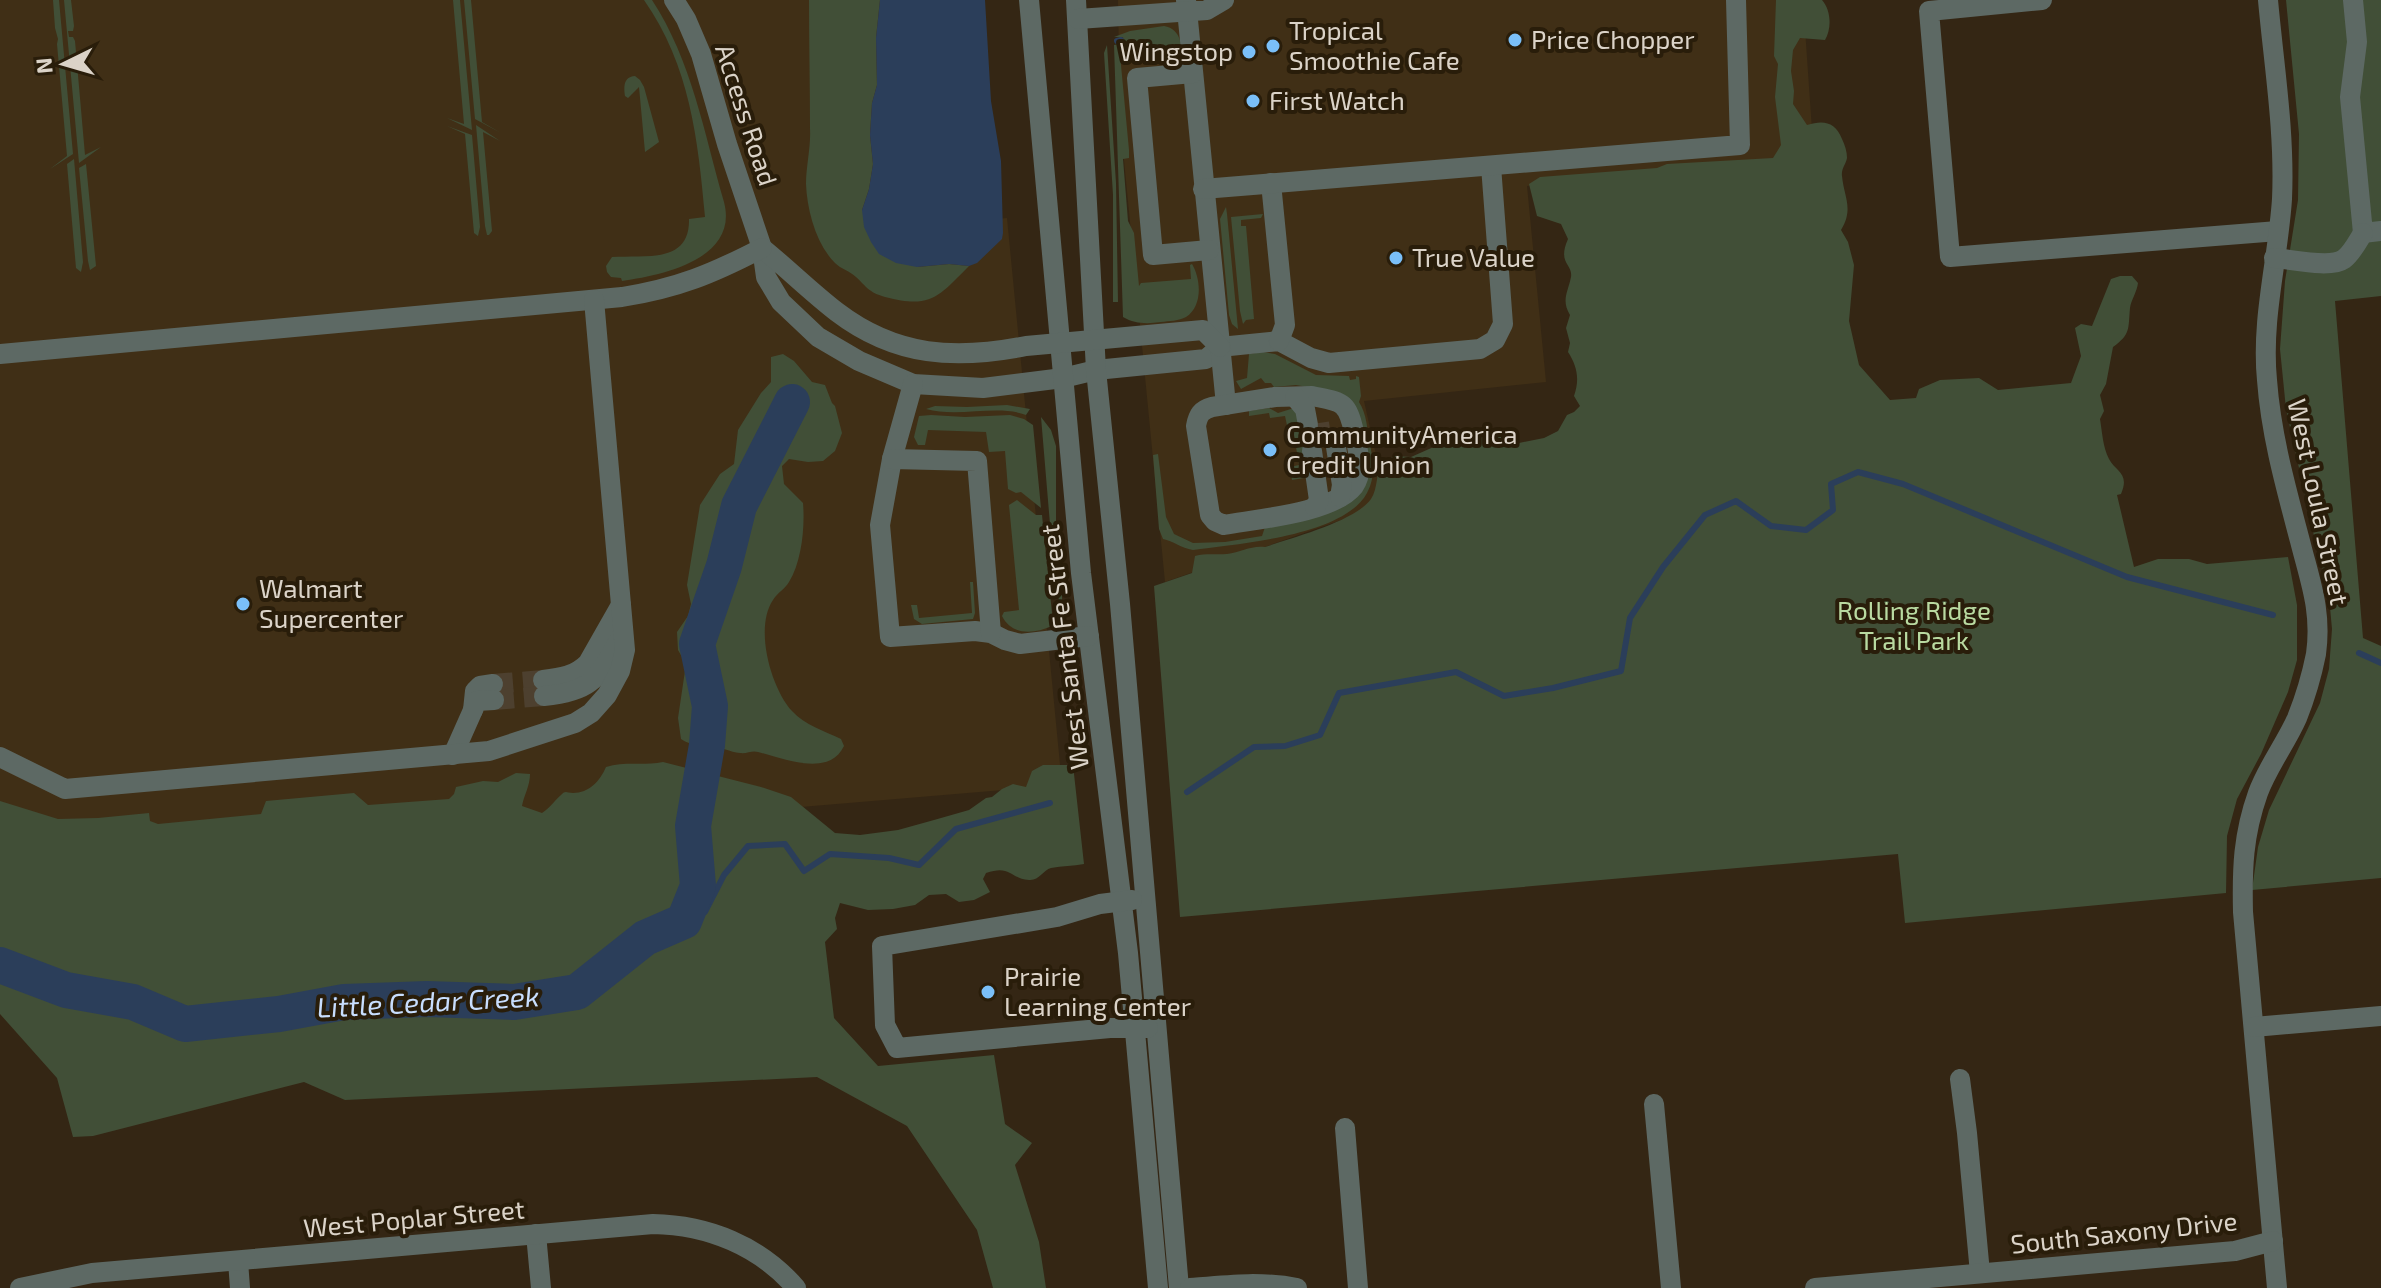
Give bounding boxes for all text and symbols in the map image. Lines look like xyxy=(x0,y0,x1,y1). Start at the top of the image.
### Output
place label: Tropical Smoothie Cafe xyxy=(1289,14,1460,75)
place label: Price Chopper xyxy=(1531,23,1695,54)
north arrow xyxy=(24,24,104,104)
marker: Price Chopper xyxy=(1506,31,1524,49)
place label: Wingstop xyxy=(1119,35,1233,66)
marker: Tropical Smoothie Cafe xyxy=(1264,37,1282,55)
street label: Access Road xyxy=(710,40,785,189)
marker: Wingstop xyxy=(1240,43,1258,61)
text: N xyxy=(29,57,57,75)
place label: First Watch xyxy=(1269,84,1405,115)
marker: First Watch xyxy=(1244,92,1262,110)
place label: True Value xyxy=(1412,241,1535,272)
marker: True Value xyxy=(1387,249,1405,267)
street label: West Loula Street xyxy=(2282,396,2356,608)
place label: CommunityAmerica Credit Union xyxy=(1286,418,1517,479)
marker: CommunityAmerica Credit Union xyxy=(1261,441,1279,459)
street label: West Santa Fe Street xyxy=(1033,523,1094,771)
place label: Walmart Supercenter xyxy=(259,572,403,633)
park label: Rolling Ridge Trail Park xyxy=(1837,594,1991,655)
marker: Walmart Supercenter xyxy=(234,595,252,613)
place label: Prairie Learning Center xyxy=(1004,960,1191,1021)
water label: Little Cedar Creek xyxy=(316,978,540,1024)
marker: Prairie Learning Center xyxy=(979,983,997,1001)
street label: West Poplar Street xyxy=(302,1192,526,1243)
street label: South Saxony Drive xyxy=(2009,1204,2239,1259)

